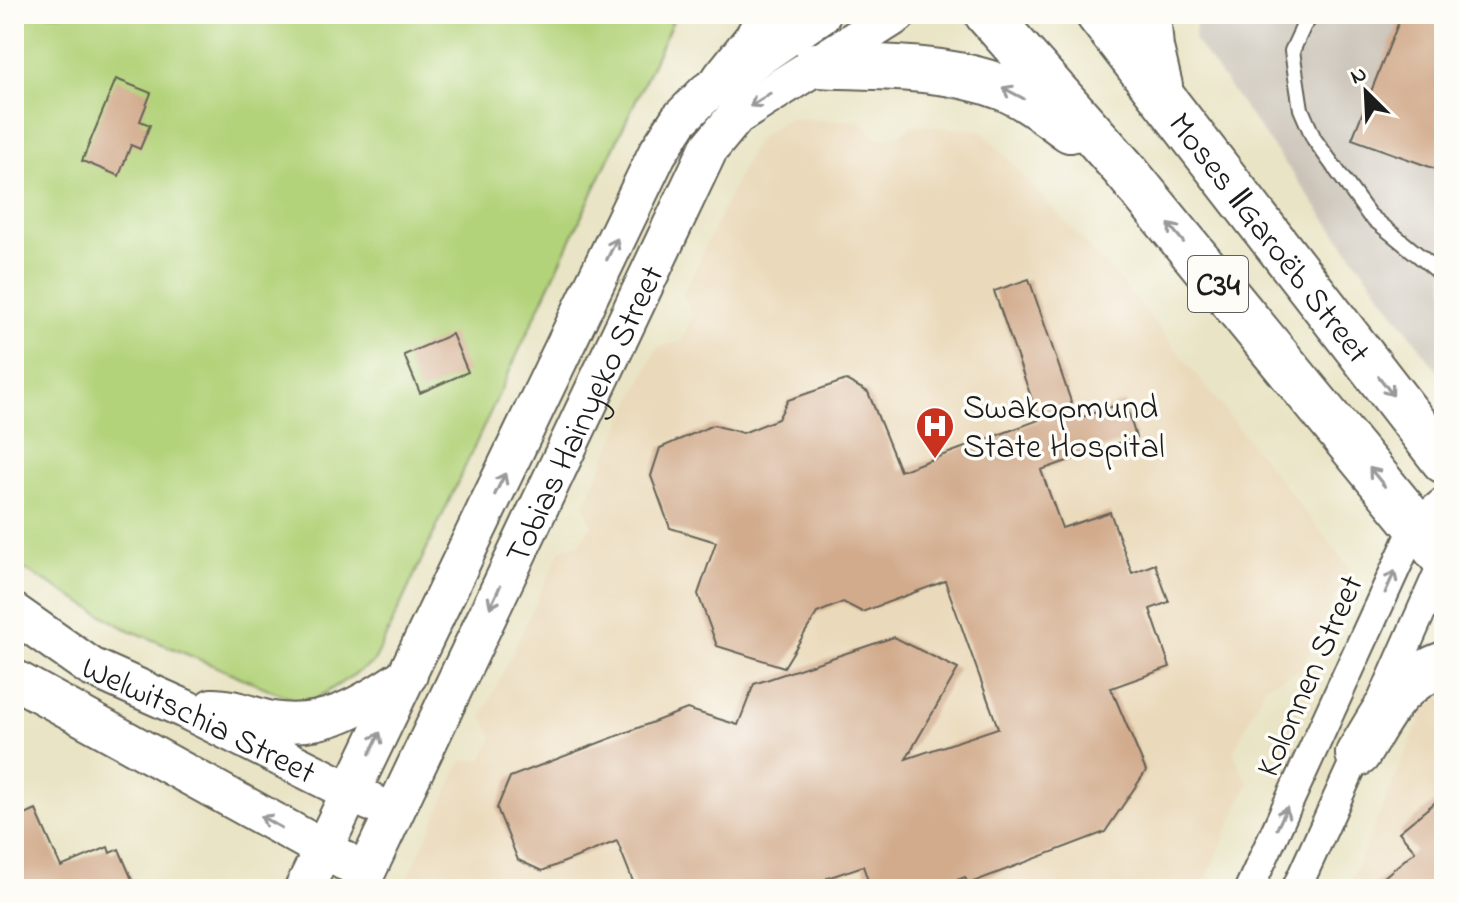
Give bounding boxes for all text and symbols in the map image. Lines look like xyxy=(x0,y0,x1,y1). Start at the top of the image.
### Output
north arrow xyxy=(1326,52,1406,132)
text: N xyxy=(1346,59,1372,94)
one-way arrow xyxy=(1002,85,1026,101)
one-way arrow xyxy=(749,92,772,108)
street label: Moses ǁGaroëb Street xyxy=(1154,103,1381,376)
one-way arrow xyxy=(1167,223,1185,243)
one-way arrow xyxy=(605,238,620,262)
road number: C34 xyxy=(1188,256,1248,312)
street label: Tobias Hainyeko Street xyxy=(495,258,679,573)
one-way arrow xyxy=(1378,374,1395,396)
place label: Swakopmund State Hospital xyxy=(963,385,1165,474)
hospital icon: Swakopmund State Hospital xyxy=(914,405,956,460)
one-way arrow xyxy=(1368,467,1386,488)
one-way arrow xyxy=(493,472,508,496)
street label: Kolonnen Street xyxy=(1245,568,1378,786)
one-way arrow xyxy=(1383,570,1398,594)
one-way arrow xyxy=(487,584,502,608)
street label: Welwitschia Street xyxy=(73,645,323,799)
one-way arrow xyxy=(367,732,383,756)
one-way arrow xyxy=(1275,807,1290,831)
one-way arrow xyxy=(260,814,283,830)

